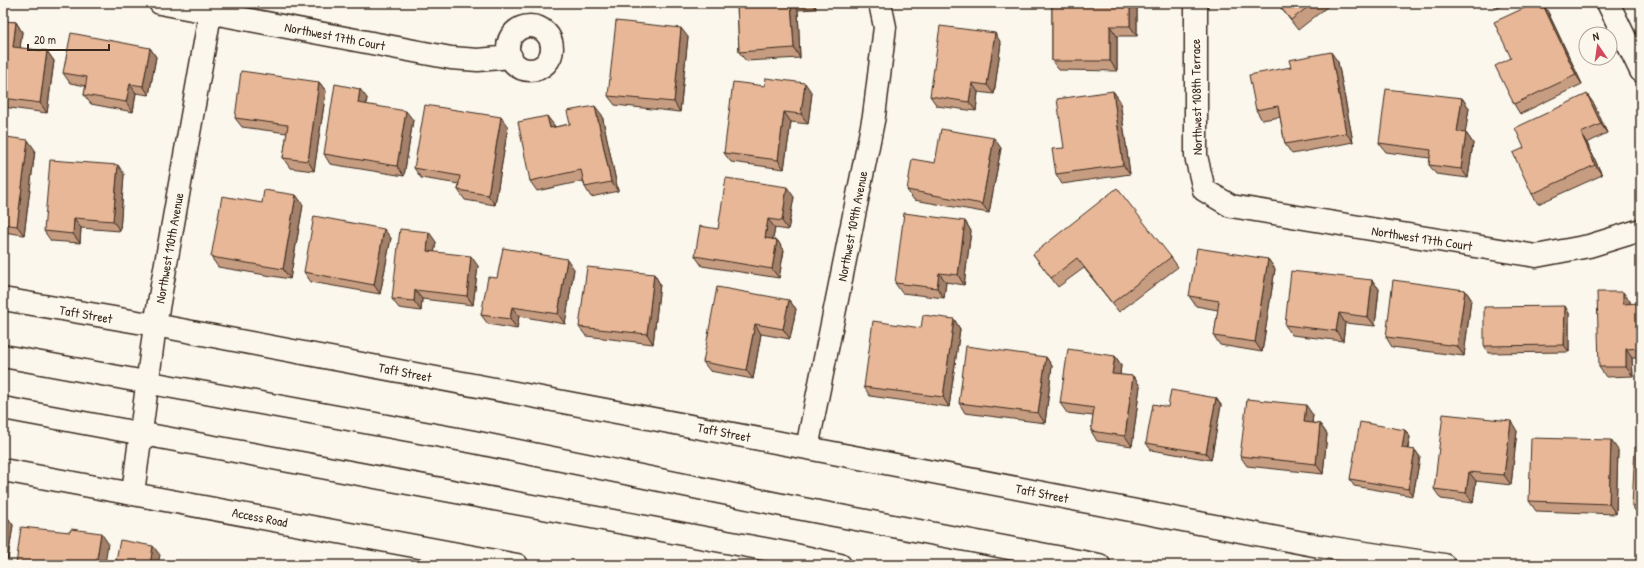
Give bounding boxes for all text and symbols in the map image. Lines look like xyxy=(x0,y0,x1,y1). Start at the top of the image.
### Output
street label: Northwest 17th Court xyxy=(283,17,387,55)
scale bar xyxy=(28,26,109,52)
north arrow xyxy=(1578,26,1618,66)
text: N xyxy=(1591,29,1600,44)
text: 20 m xyxy=(34,31,56,48)
street label: Northwest 108th Terrace xyxy=(1186,39,1206,155)
street label: Northwest 109th Avenue xyxy=(832,169,872,283)
street label: Northwest 110th Avenue xyxy=(150,191,188,305)
street label: Northwest 17th Court xyxy=(1370,221,1474,255)
street label: Taft Street xyxy=(58,300,114,328)
street label: Taft Street xyxy=(377,358,434,386)
street label: Taft Street xyxy=(696,418,753,446)
street label: Taft Street xyxy=(1014,479,1071,507)
street label: Access Road xyxy=(231,503,289,531)

